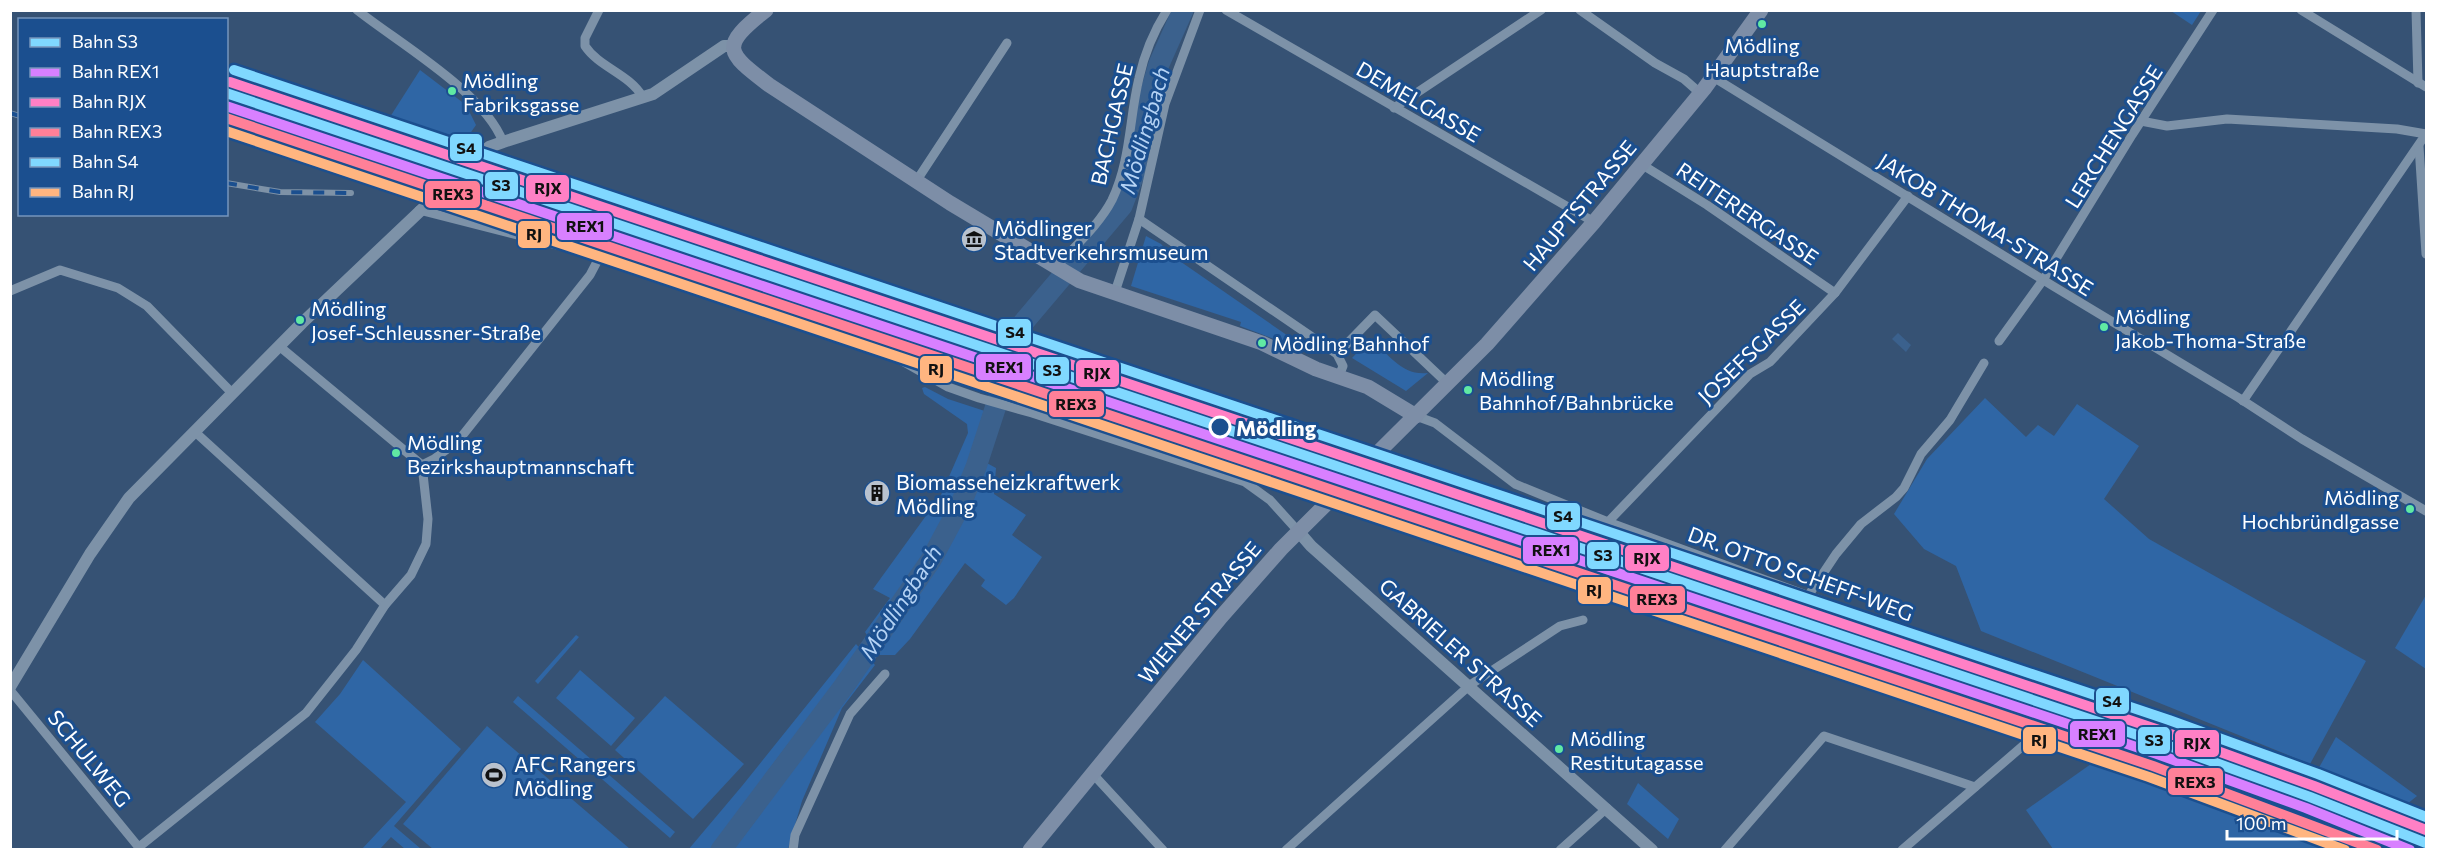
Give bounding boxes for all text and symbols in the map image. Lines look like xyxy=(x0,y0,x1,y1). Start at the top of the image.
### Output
legend xyxy=(18,18,228,216)
marker: Mödling Hauptstraße xyxy=(1756,18,1768,30)
text: Bahn S3 xyxy=(72,30,138,52)
place label: Mödling Hauptstraße xyxy=(1705,33,1819,81)
street label: DEMELGASSE xyxy=(1353,55,1485,147)
text: Bahn REX1 xyxy=(72,60,159,82)
street label: LERCHENGASSE xyxy=(2059,60,2167,212)
street label: BACHGASSE xyxy=(1085,61,1137,187)
water label: Mödlingbach xyxy=(1113,63,1175,197)
place label: Mödling Fabriksgasse xyxy=(463,68,579,116)
marker: Mödling Fabriksgasse xyxy=(446,85,458,97)
text: Bahn RJX xyxy=(72,90,147,112)
text: Bahn REX3 xyxy=(72,120,162,142)
line badge: S4 xyxy=(449,133,483,162)
street label: HAUPTSTRASSE xyxy=(1517,135,1641,275)
text: S4 xyxy=(456,138,476,157)
street label: JAKOB THOMA-STRASSE xyxy=(1874,147,2098,301)
text: Bahn S4 xyxy=(72,150,139,172)
street label: REITERERGASSE xyxy=(1672,156,1824,270)
line badge: S3 xyxy=(484,171,519,200)
line badge: RJX xyxy=(525,174,570,203)
text: S3 xyxy=(492,175,510,194)
text: RJX xyxy=(534,178,562,197)
text: Bahn RJ xyxy=(72,180,134,202)
line badge: REX3 xyxy=(424,180,481,209)
text: REX3 xyxy=(432,184,474,203)
line badge: REX1 xyxy=(556,212,613,241)
place label: Mödlinger Stadtverkehrsmuseum xyxy=(994,215,1209,264)
text: REX1 xyxy=(566,216,604,235)
line badge: RJ xyxy=(517,220,551,249)
text: RJ xyxy=(526,224,542,243)
museum icon: Mödlinger Stadtverkehrsmuseum xyxy=(959,224,989,254)
street label: JOSEFSGASSE xyxy=(1692,294,1810,408)
place label: Mödling Josef-Schleussner-Straße xyxy=(311,296,541,344)
place label: Mödling Jakob-Thoma-Straße xyxy=(2115,304,2306,352)
marker: Mödling Josef-Schleussner-Straße xyxy=(294,314,306,326)
line badge: S4 xyxy=(997,318,1032,347)
marker: Mödling Jakob-Thoma-Straße xyxy=(2098,321,2110,333)
text: S4 xyxy=(1005,322,1025,341)
place label: Mödling Bahnhof xyxy=(1273,331,1429,355)
marker: Mödling Bahnhof xyxy=(1256,337,1268,349)
line badge: REX1 xyxy=(975,353,1032,381)
line badge: RJ xyxy=(919,355,953,384)
line badge: S3 xyxy=(1035,356,1070,385)
text: REX1 xyxy=(985,357,1023,376)
text: RJ xyxy=(928,359,944,378)
line badge: RJX xyxy=(1075,359,1120,388)
text: S3 xyxy=(1043,360,1061,379)
text: RJX xyxy=(1083,363,1111,382)
place label: Mödling Bahnhof/Bahnbrücke xyxy=(1479,366,1673,414)
marker: Mödling Bahnhof/Bahnbrücke xyxy=(1462,384,1474,396)
line badge: REX3 xyxy=(1048,390,1105,418)
text: REX3 xyxy=(1055,394,1097,413)
place label: Mödling xyxy=(1236,415,1317,440)
marker: Mödling xyxy=(1209,416,1231,438)
place label: Mödling Bezirkshauptmannschaft xyxy=(407,430,634,478)
marker: Mödling Bezirkshauptmannschaft xyxy=(390,447,402,459)
place label: Biomasseheizkraftwerk Mödling xyxy=(896,469,1121,518)
building icon: Biomasseheizkraftwerk Mödling xyxy=(862,478,892,508)
place label: Mödling Hochbründlgasse xyxy=(2242,485,2399,533)
line badge: S4 xyxy=(1546,502,1581,531)
marker: Mödling Hochbründlgasse xyxy=(2404,503,2416,515)
text: S4 xyxy=(1553,506,1573,525)
street label: DR. OTTO SCHEFF-WEG xyxy=(1685,521,1917,625)
street label: WIENER STRASSE xyxy=(1132,536,1266,688)
line badge: REX1 xyxy=(1522,536,1579,565)
water label: Mödlingbach xyxy=(853,540,947,664)
text: REX1 xyxy=(1532,540,1570,559)
line badge: S3 xyxy=(1586,541,1620,570)
line badge: RJX xyxy=(1624,544,1670,572)
text: S3 xyxy=(1594,545,1612,564)
text: RJX xyxy=(1633,548,1661,567)
street label: GABRIELER STRASSE xyxy=(1375,573,1547,731)
line badge: RJ xyxy=(1577,576,1612,605)
text: RJ xyxy=(1586,580,1602,599)
line badge: REX3 xyxy=(1629,585,1686,614)
text: REX3 xyxy=(1636,589,1678,608)
line badge: S4 xyxy=(2095,687,2130,715)
text: S4 xyxy=(2102,691,2122,710)
street label: SCHULWEG xyxy=(43,705,137,811)
line badge: REX1 xyxy=(2069,720,2126,748)
text: REX1 xyxy=(2078,724,2116,743)
place label: Mödling Restitutagasse xyxy=(1570,726,1704,774)
line badge: RJ xyxy=(2022,726,2057,755)
line badge: S3 xyxy=(2137,726,2171,755)
line badge: RJX xyxy=(2174,729,2220,758)
text: RJ xyxy=(2031,730,2047,749)
text: S3 xyxy=(2145,730,2163,749)
text: RJX xyxy=(2183,733,2211,752)
marker: Mödling Restitutagasse xyxy=(1553,743,1565,755)
place label: AFC Rangers Mödling xyxy=(514,751,636,800)
sports icon: AFC Rangers Mödling xyxy=(479,760,509,790)
line badge: REX3 xyxy=(2167,767,2224,796)
text: REX3 xyxy=(2174,772,2216,791)
scale bar xyxy=(2227,803,2396,841)
text: 100 m xyxy=(2236,812,2286,834)

